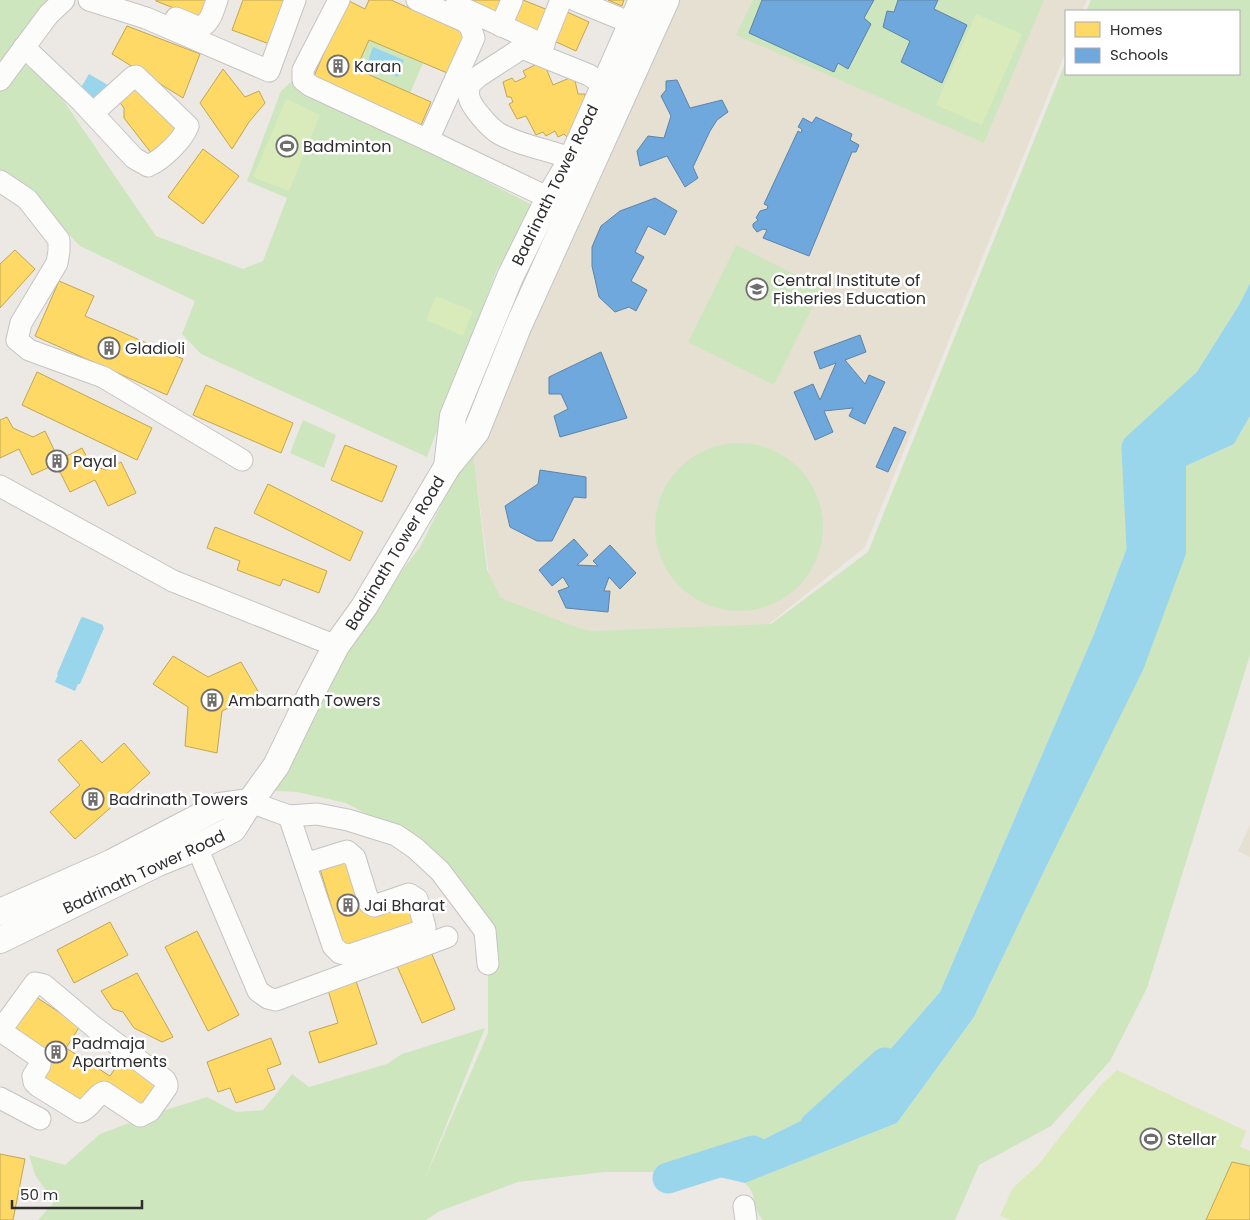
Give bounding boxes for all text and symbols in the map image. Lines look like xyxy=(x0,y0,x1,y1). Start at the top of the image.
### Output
legend xyxy=(1065,10,1240,75)
text: Homes xyxy=(1110,19,1163,40)
text: Schools xyxy=(1110,44,1168,65)
building icon: Karan xyxy=(326,54,350,78)
place label: Karan xyxy=(354,55,401,78)
street label: Badrinath Tower Road xyxy=(506,101,604,269)
sports icon: Badminton xyxy=(275,134,299,158)
place label: Badminton xyxy=(303,135,391,158)
place label: Central Institute of Fisheries Education xyxy=(773,269,926,310)
school or university icon: Central Institute of Fisheries Education xyxy=(745,277,769,301)
building icon: Gladioli xyxy=(97,336,121,360)
place label: Gladioli xyxy=(125,337,185,360)
building icon: Payal xyxy=(45,449,69,473)
place label: Payal xyxy=(73,450,117,473)
street label: Badrinath Tower Road xyxy=(340,471,450,635)
building icon: Ambarnath Towers xyxy=(200,688,224,712)
place label: Ambarnath Towers xyxy=(228,689,381,712)
building icon: Badrinath Towers xyxy=(81,787,105,811)
place label: Badrinath Towers xyxy=(109,788,248,811)
street label: Badrinath Tower Road xyxy=(59,824,229,920)
building icon: Jai Bharat xyxy=(336,893,360,917)
place label: Jai Bharat xyxy=(364,894,445,917)
place label: Padmaja Apartments xyxy=(72,1032,167,1073)
building icon: Padmaja Apartments xyxy=(44,1040,68,1064)
sports icon: Stellar xyxy=(1139,1127,1163,1151)
place label: Stellar xyxy=(1167,1128,1217,1151)
scale bar xyxy=(12,1178,142,1210)
text: 50 m xyxy=(20,1184,58,1205)

